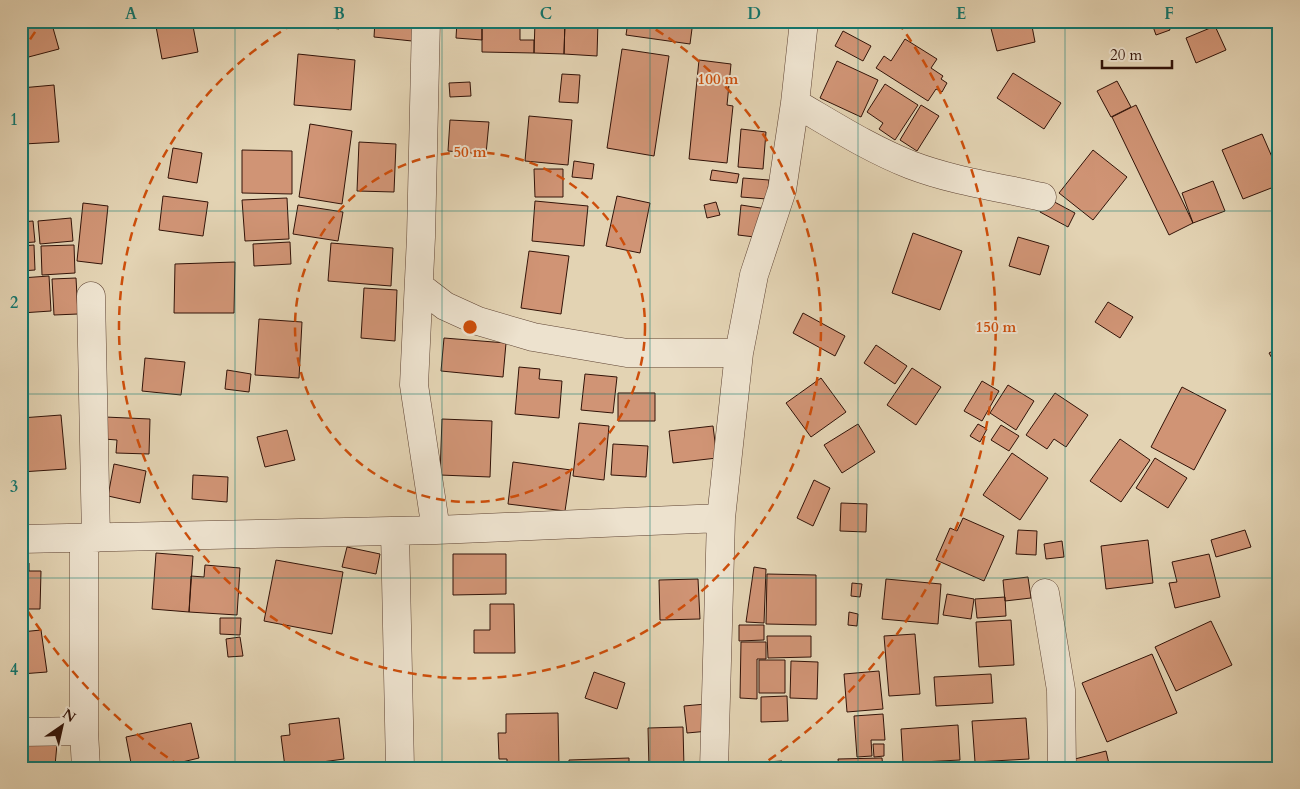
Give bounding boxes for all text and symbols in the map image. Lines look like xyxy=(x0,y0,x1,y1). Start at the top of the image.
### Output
text: A xyxy=(125,3,137,25)
text: B xyxy=(333,3,345,25)
text: C xyxy=(540,3,552,25)
text: D xyxy=(747,3,761,25)
text: E xyxy=(956,3,966,25)
text: F xyxy=(1164,3,1174,25)
scale bar xyxy=(1102,38,1172,70)
text: 20 m xyxy=(1110,45,1142,65)
text: 100 m xyxy=(698,69,739,89)
text: 1 xyxy=(10,109,18,131)
text: 50 m xyxy=(453,142,487,162)
text: 2 xyxy=(10,292,18,314)
text: 150 m xyxy=(976,317,1017,337)
centre of rings xyxy=(461,318,479,336)
text: 3 xyxy=(10,476,18,498)
text: 4 xyxy=(10,659,18,681)
north arrow xyxy=(38,702,88,752)
text: N xyxy=(59,704,79,727)

